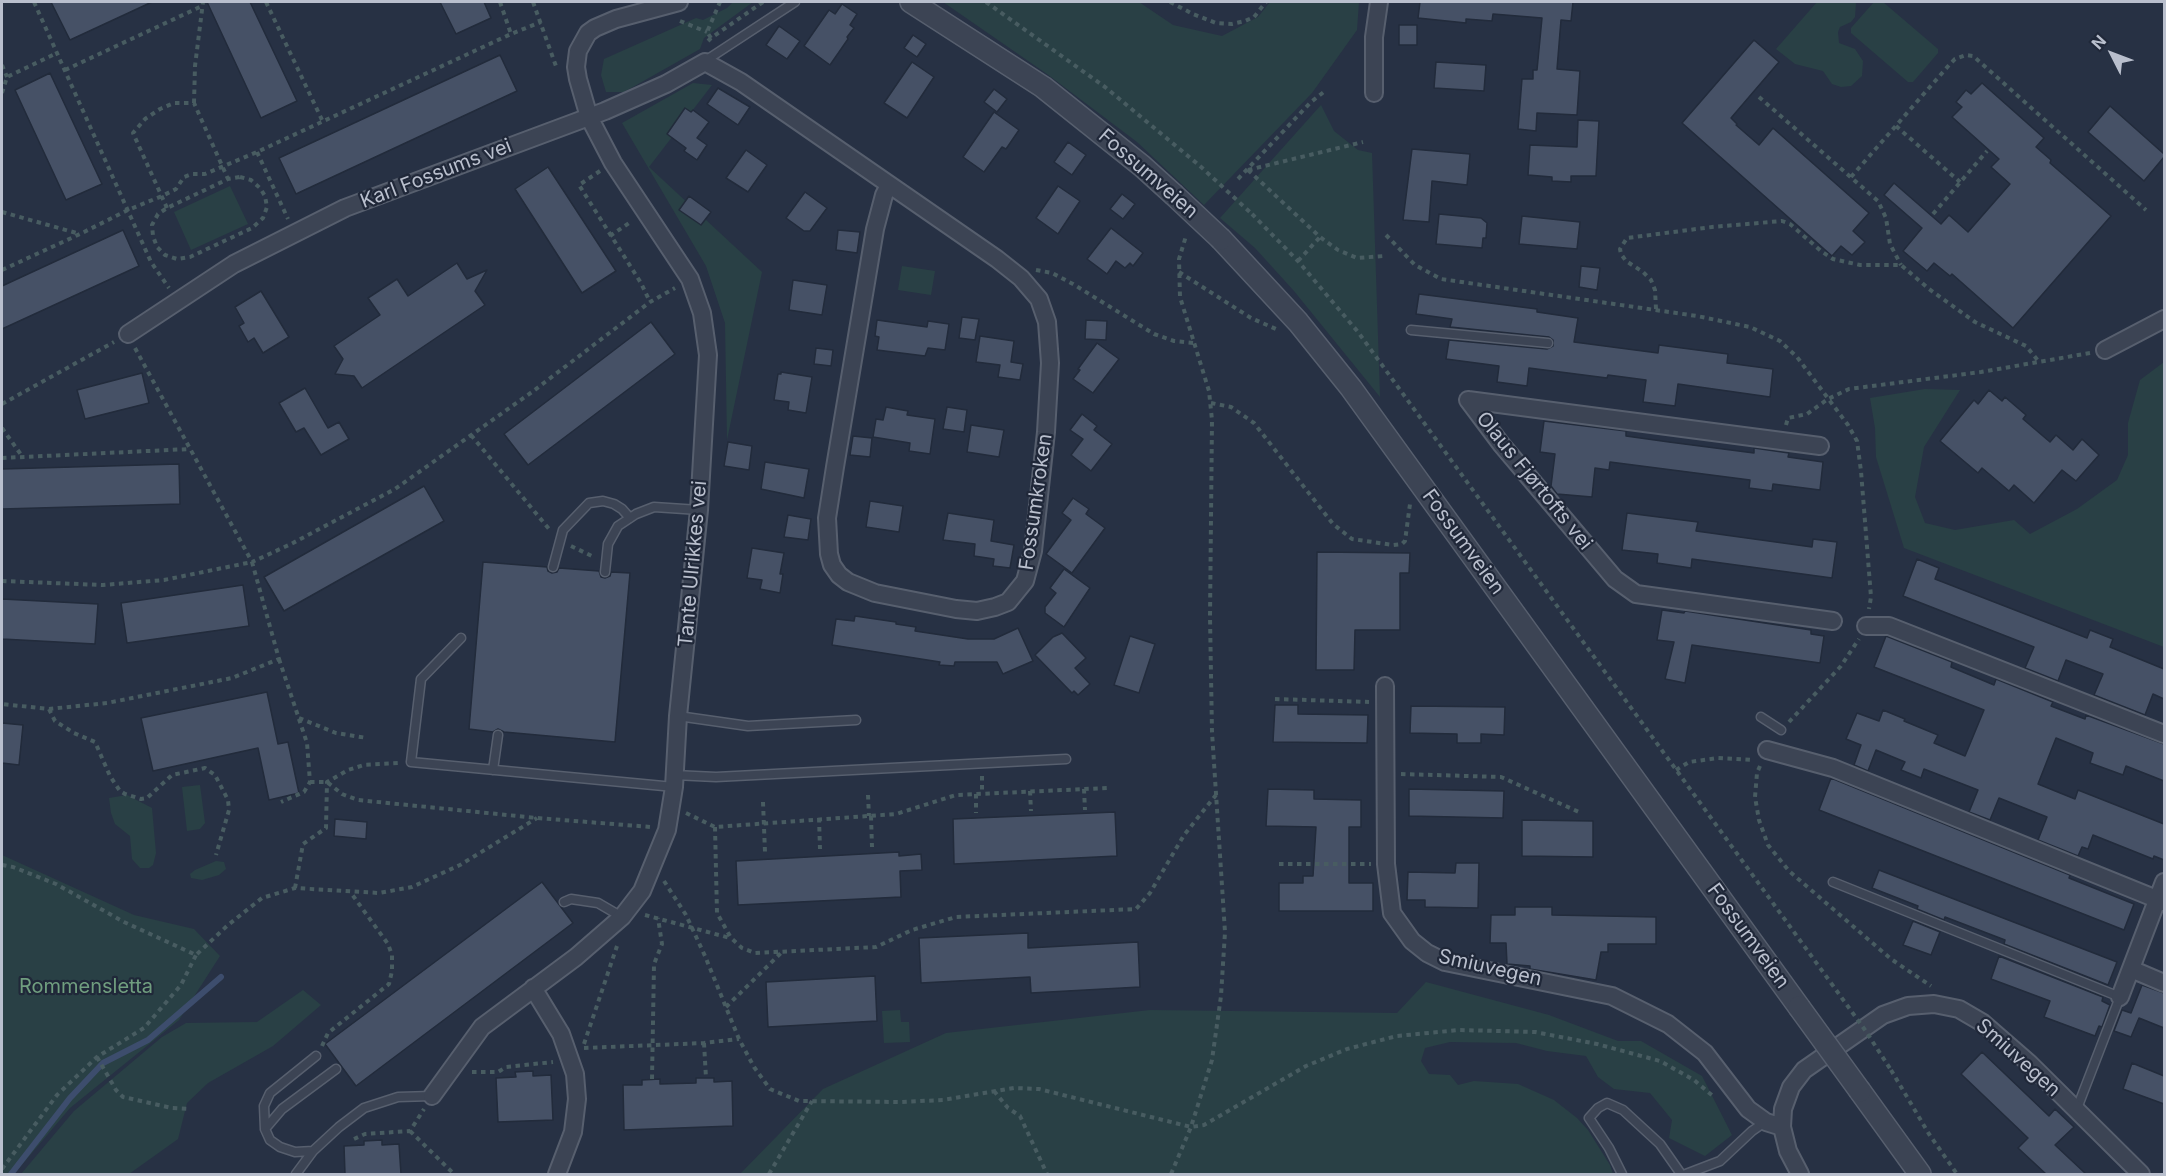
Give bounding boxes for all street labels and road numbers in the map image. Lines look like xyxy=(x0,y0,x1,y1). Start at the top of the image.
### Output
street label: Fossumveien xyxy=(1093,124,1203,224)
street label: Karl Fossums vei xyxy=(357,134,515,214)
street label: Olaus Fjørtofts vei xyxy=(1471,407,1597,555)
street label: Fossumkroken xyxy=(1015,432,1057,572)
street label: Tante Ulrikkes vei xyxy=(674,480,712,648)
street label: Fossumveien xyxy=(1417,485,1509,599)
street label: Fossumveien xyxy=(1702,879,1794,993)
street label: Smiuvegen xyxy=(1436,944,1544,992)
street label: Smiuvegen xyxy=(1971,1014,2065,1102)

